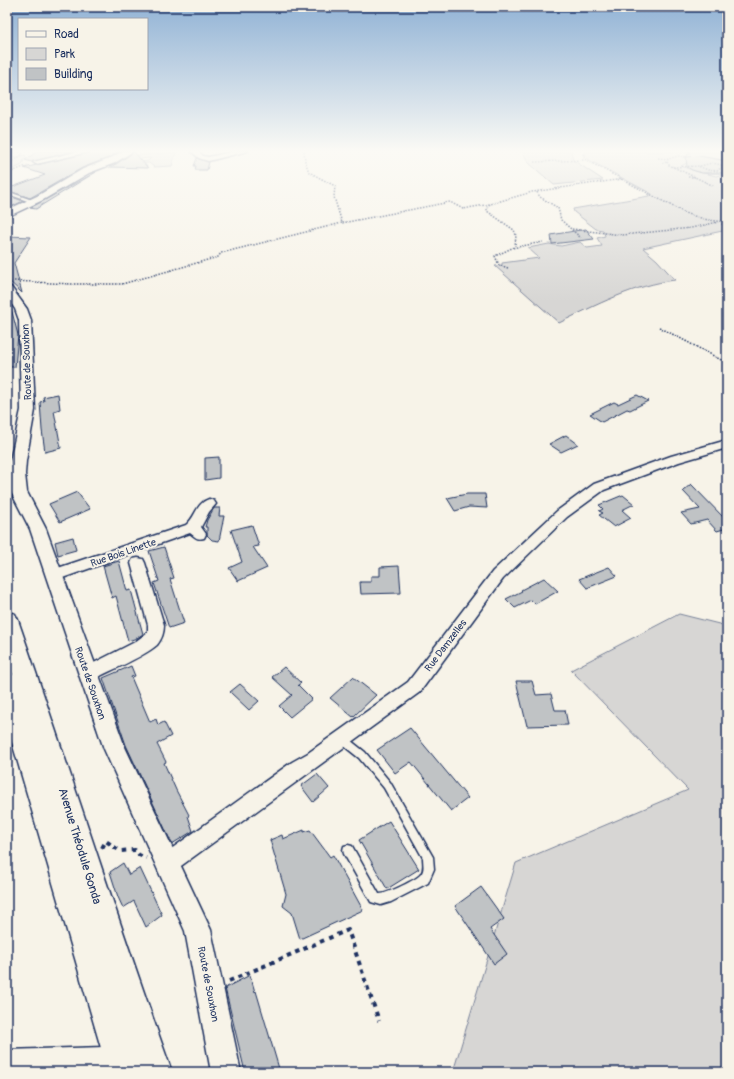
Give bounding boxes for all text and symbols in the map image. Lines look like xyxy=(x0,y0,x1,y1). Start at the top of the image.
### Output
legend xyxy=(18,18,148,90)
text: Road xyxy=(54,27,79,42)
text: Park xyxy=(54,47,75,62)
text: Building xyxy=(54,67,93,82)
street label: Route de Souxhon xyxy=(20,323,34,400)
street label: Rue Bois Linette xyxy=(89,536,158,570)
street label: Rue Damzelles xyxy=(422,617,470,674)
street label: Route de Souxhon xyxy=(72,645,108,722)
street label: Avenue Théodule Gonda xyxy=(55,786,104,906)
street label: Route de Souxhon xyxy=(195,946,221,1023)

